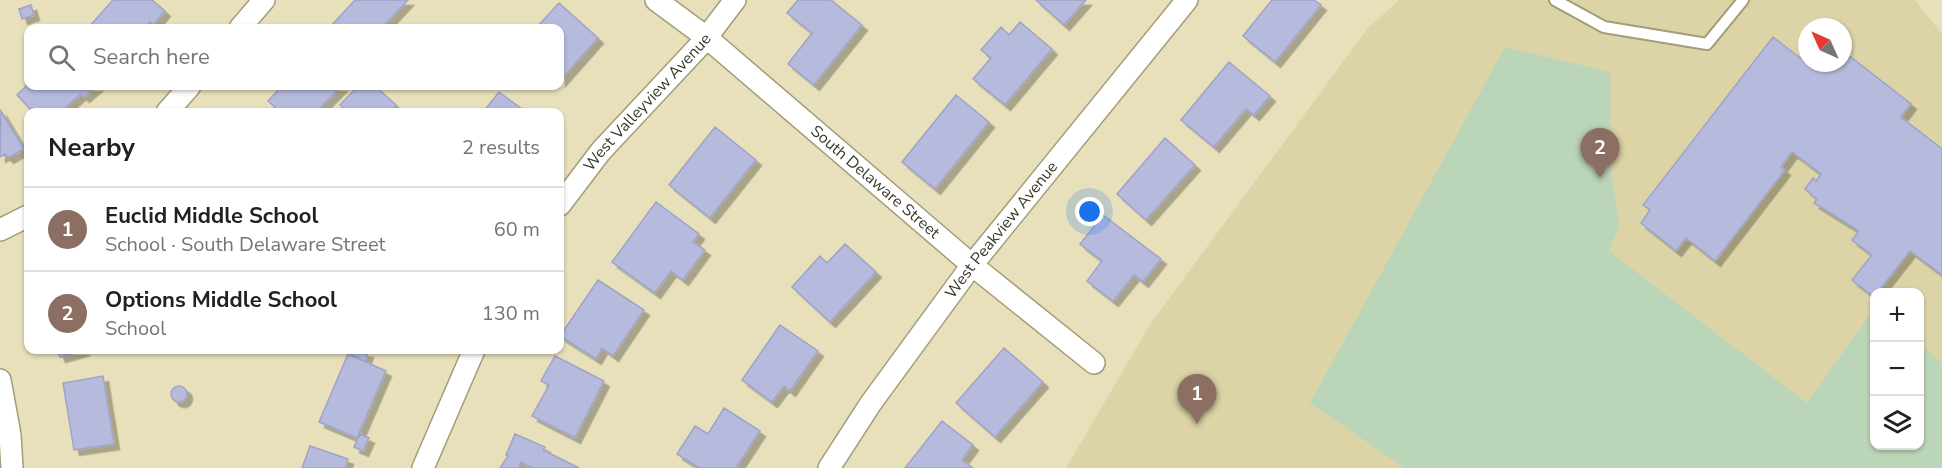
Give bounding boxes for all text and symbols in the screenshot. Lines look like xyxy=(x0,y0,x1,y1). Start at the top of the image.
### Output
north arrow xyxy=(1798,18,1852,72)
search box xyxy=(24,24,564,90)
street label: West Valleyview Avenue xyxy=(578,29,717,176)
icon: search xyxy=(45,41,78,74)
text: Search here xyxy=(93,42,210,72)
street label: South Delaware Street xyxy=(806,120,945,244)
pin: 2 xyxy=(1580,128,1620,178)
text: Nearby xyxy=(48,130,135,165)
text: 2 results xyxy=(462,134,540,161)
street label: West Peakview Avenue xyxy=(940,157,1063,303)
your location xyxy=(1075,197,1104,226)
text: Euclid Middle School xyxy=(105,201,318,231)
text: 1 xyxy=(62,216,74,243)
text: 60 m xyxy=(494,216,540,243)
text: School · South Delaware Street xyxy=(105,231,386,258)
text: Options Middle School xyxy=(105,285,337,315)
map controls xyxy=(1870,288,1924,450)
button: + xyxy=(1870,288,1924,342)
text: 2 xyxy=(62,300,74,327)
text: 130 m xyxy=(482,300,540,327)
text: School xyxy=(105,315,166,342)
button: − xyxy=(1870,342,1924,396)
pin: 1 xyxy=(1178,374,1216,424)
button: layers xyxy=(1870,396,1924,450)

